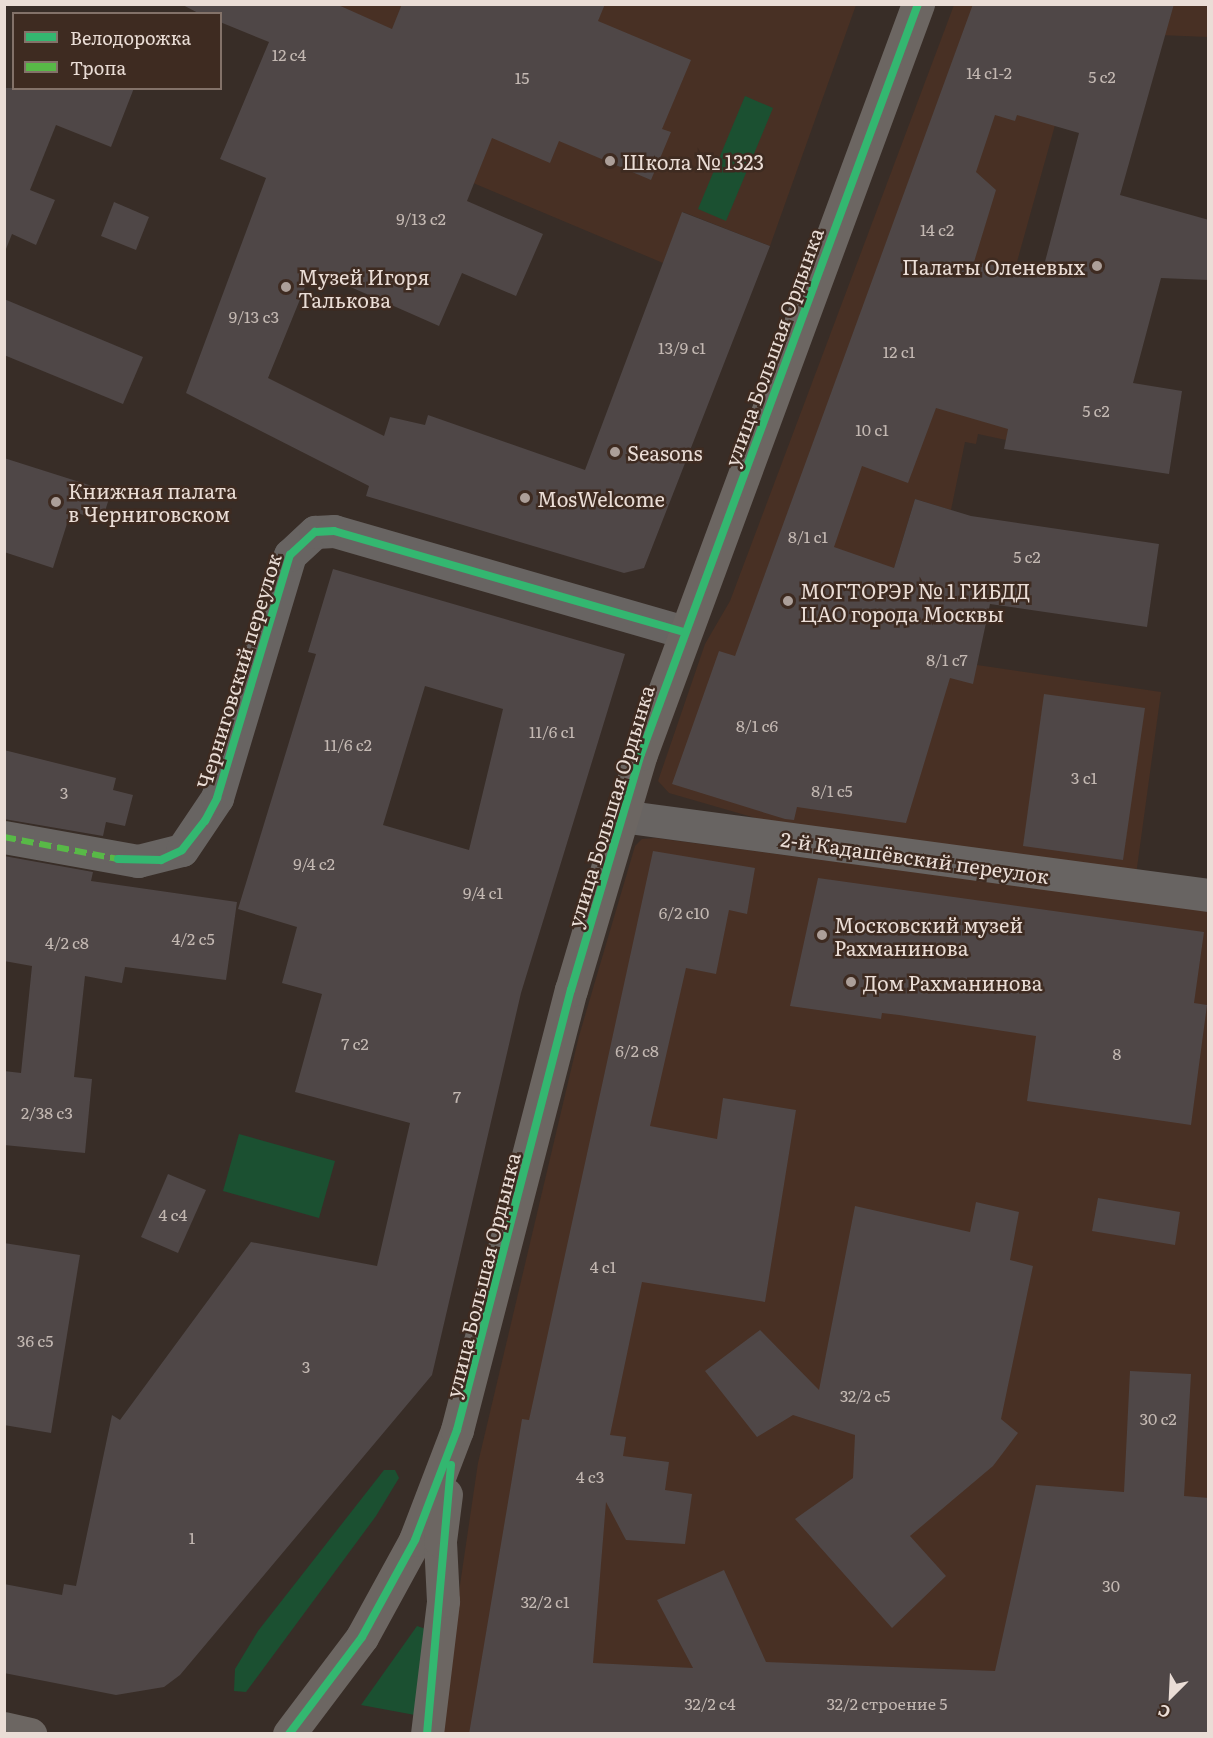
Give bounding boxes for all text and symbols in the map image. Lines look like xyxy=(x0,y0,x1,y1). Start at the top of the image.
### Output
legend xyxy=(12,12,222,90)
text: Велодорожка xyxy=(70,24,191,51)
house number: 12 с4 xyxy=(272,44,306,64)
text: Тропа xyxy=(70,54,126,81)
house number: 14 с1-2 xyxy=(966,62,1012,82)
house number: 5 с2 xyxy=(1088,66,1116,86)
house number: 15 xyxy=(515,67,529,87)
place label: Школа № 1323 xyxy=(622,149,764,173)
marker: Школа № 1323 xyxy=(603,154,617,168)
house number: 9/13 с2 xyxy=(396,208,446,228)
house number: 14 с2 xyxy=(920,219,954,239)
street label: улица Большая Ордынка xyxy=(719,224,827,470)
place label: Палаты Оленевых xyxy=(902,254,1085,278)
marker: Палаты Оленевых xyxy=(1090,259,1104,273)
place label: Музей Игоря Талькова xyxy=(298,264,429,311)
marker: Музей Игоря Талькова xyxy=(279,280,293,294)
house number: 9/13 с3 xyxy=(229,306,279,326)
house number: 13/9 с1 xyxy=(658,337,706,357)
house number: 12 с1 xyxy=(883,341,915,361)
house number: 5 с2 xyxy=(1082,400,1110,420)
house number: 10 с1 xyxy=(855,419,889,439)
place label: Seasons xyxy=(627,440,703,464)
marker: Seasons xyxy=(608,445,622,459)
place label: Книжная палата в Черниговском xyxy=(68,478,237,525)
place label: MosWelcome xyxy=(537,486,665,510)
marker: MosWelcome xyxy=(518,491,532,505)
marker: Книжная палата в Черниговском xyxy=(49,495,63,509)
house number: 8/1 с1 xyxy=(788,526,828,546)
house number: 5 с2 xyxy=(1013,546,1041,566)
street label: Черниговский переулок xyxy=(191,550,285,792)
place label: МОГТОРЭР № 1 ГИБДД ЦАО города Москвы xyxy=(800,578,1030,625)
marker: МОГТОРЭР № 1 ГИБДД ЦАО города Москвы xyxy=(781,594,795,608)
house number: 8/1 с7 xyxy=(926,649,968,669)
street label: улица Большая Ордынка xyxy=(562,682,658,930)
house number: 8/1 с6 xyxy=(736,715,778,735)
house number: 11/6 с1 xyxy=(529,721,575,741)
house number: 11/6 с2 xyxy=(324,734,372,754)
house number: 3 с1 xyxy=(1071,767,1097,787)
house number: 8/1 с5 xyxy=(811,780,853,800)
house number: 3 xyxy=(60,782,68,802)
street label: 2-й Кадашёвский переулок xyxy=(779,826,1051,888)
house number: 9/4 с2 xyxy=(293,853,335,873)
house number: 9/4 с1 xyxy=(463,882,503,902)
house number: 6/2 с10 xyxy=(659,902,709,922)
place label: Московский музей Рахманинова xyxy=(834,912,1023,959)
house number: 4/2 с5 xyxy=(171,928,215,948)
marker: Московский музей Рахманинова xyxy=(815,928,829,942)
house number: 4/2 с8 xyxy=(45,932,89,952)
place label: Дом Рахманинова xyxy=(863,970,1043,994)
marker: Дом Рахманинова xyxy=(844,975,858,989)
house number: 7 с2 xyxy=(341,1033,369,1053)
house number: 6/2 с8 xyxy=(615,1040,659,1060)
house number: 8 xyxy=(1113,1043,1121,1063)
house number: 7 xyxy=(453,1086,461,1106)
house number: 2/38 с3 xyxy=(21,1102,73,1122)
street label: улица Большая Ордынка xyxy=(440,1150,524,1400)
house number: 4 с4 xyxy=(159,1204,187,1224)
house number: 4 с1 xyxy=(590,1256,616,1276)
house number: 36 с5 xyxy=(17,1330,53,1350)
house number: 3 xyxy=(302,1356,310,1376)
house number: 32/2 с5 xyxy=(840,1385,890,1405)
house number: 30 с2 xyxy=(1139,1408,1177,1428)
house number: 4 с3 xyxy=(576,1466,604,1486)
house number: 1 xyxy=(189,1527,195,1547)
house number: 30 xyxy=(1102,1575,1120,1595)
house number: 32/2 с1 xyxy=(521,1591,569,1611)
north arrow xyxy=(1141,1666,1201,1726)
house number: 32/2 с4 xyxy=(684,1693,736,1713)
house number: 32/2 строение 5 xyxy=(827,1693,947,1713)
text: С xyxy=(1154,1699,1174,1726)

